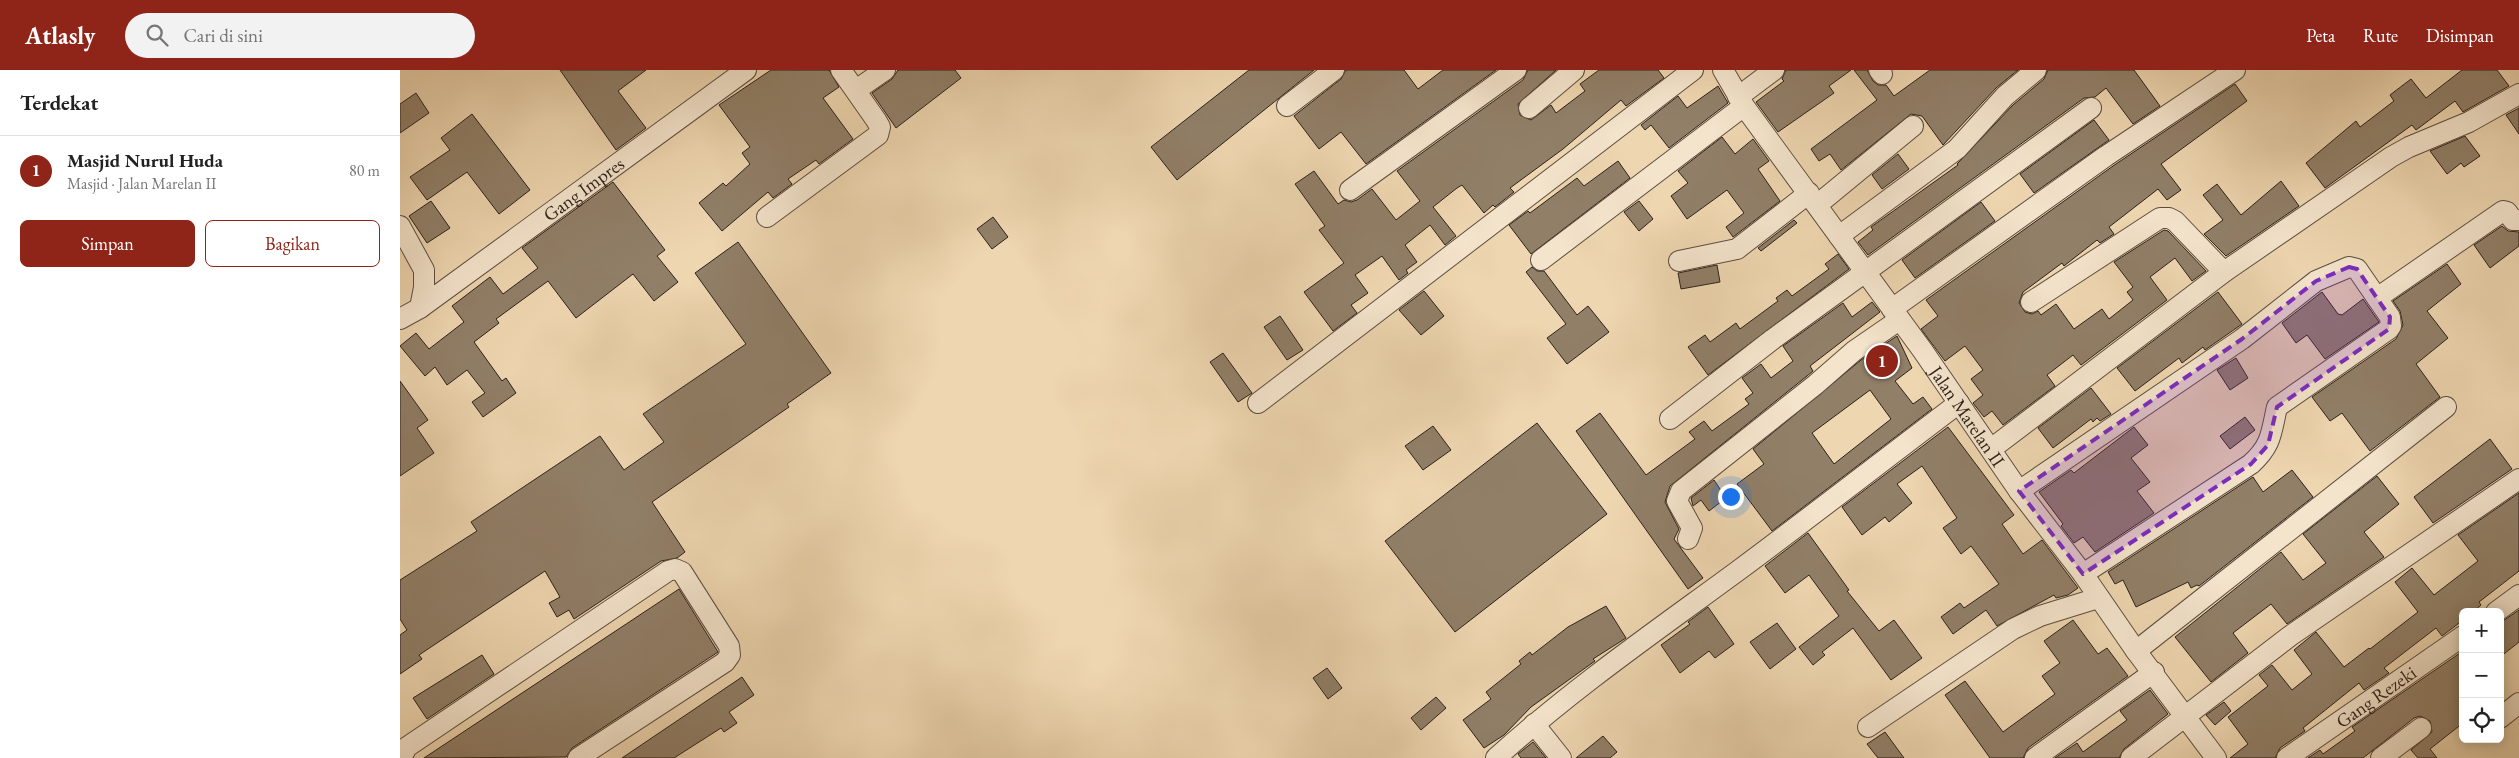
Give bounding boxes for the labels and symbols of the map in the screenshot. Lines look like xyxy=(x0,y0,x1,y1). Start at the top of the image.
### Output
street label: Gang Impres xyxy=(538,151,629,227)
pin: 1 xyxy=(1866,342,1898,380)
street label: Jalan Marelan II xyxy=(1923,359,2011,472)
your location xyxy=(1718,484,1744,510)
street label: Gang Rezeki xyxy=(2331,660,2422,734)

